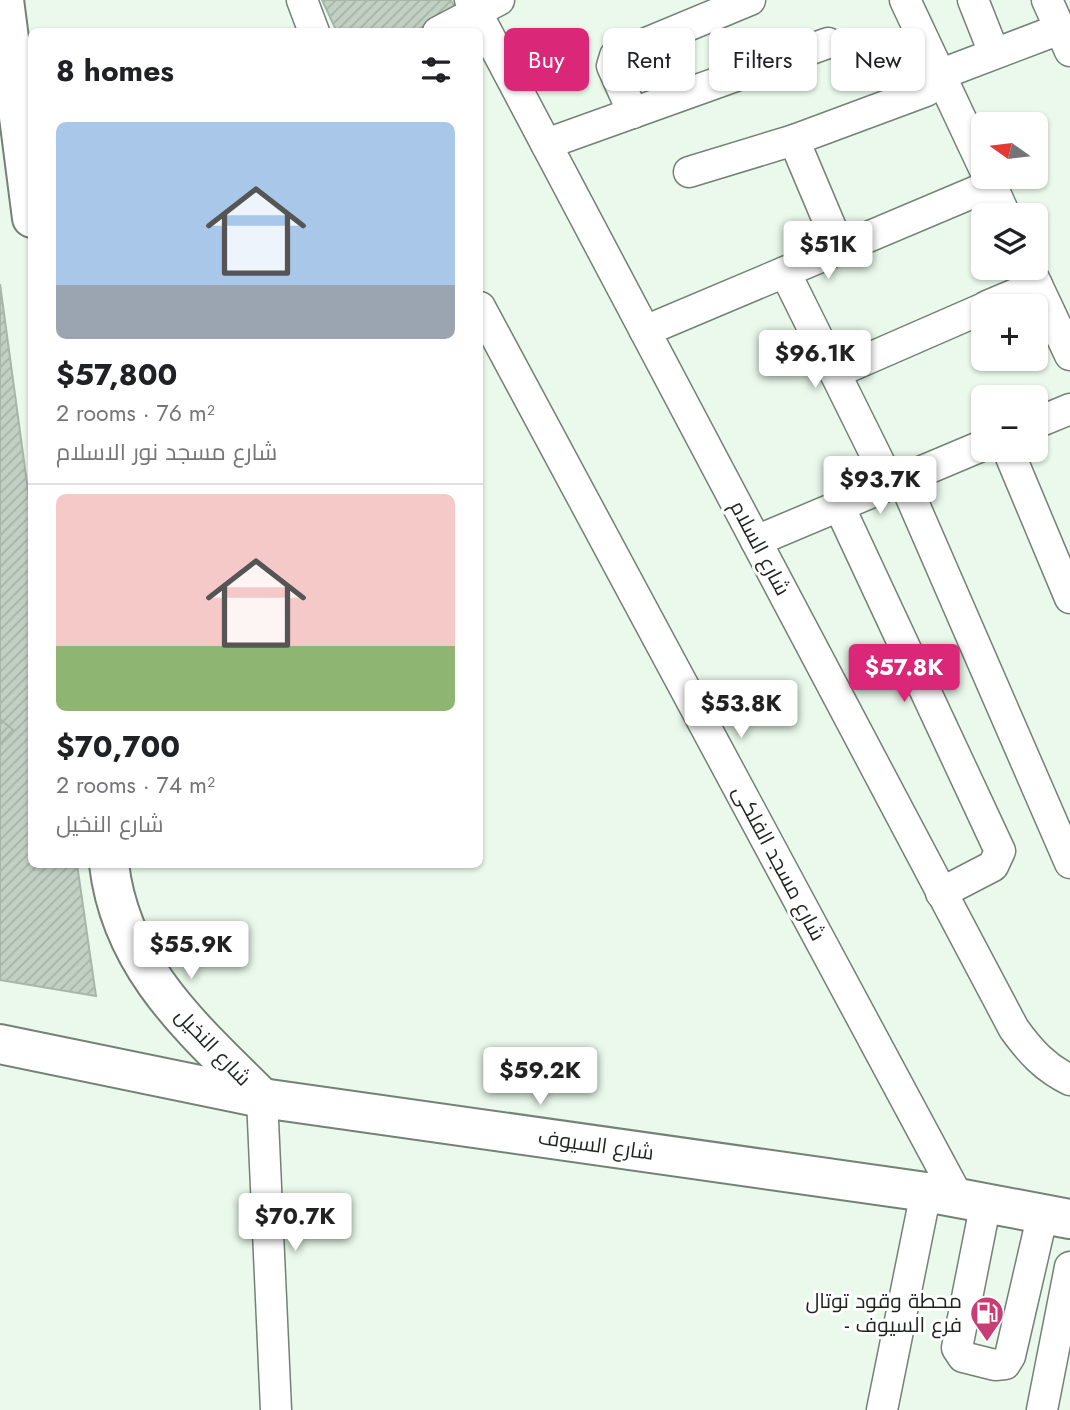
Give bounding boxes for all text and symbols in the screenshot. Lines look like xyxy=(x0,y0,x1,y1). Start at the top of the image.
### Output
chip: Buy xyxy=(504,28,589,91)
chip: Rent xyxy=(603,28,695,91)
chip: Filters xyxy=(709,28,817,91)
chip: New xyxy=(831,28,925,91)
text: 8 homes xyxy=(56,49,174,92)
icon: filters xyxy=(417,51,455,89)
north arrow xyxy=(971,112,1048,189)
map controls xyxy=(971,112,1048,462)
icon: home xyxy=(193,168,319,294)
button: layers xyxy=(971,203,1048,280)
pin: $51K xyxy=(787,222,869,281)
text: $51K xyxy=(800,227,856,261)
button: + xyxy=(971,294,1048,371)
pin: $96.1K xyxy=(758,330,872,390)
text: $96.1K xyxy=(775,336,855,370)
text: $57,800 xyxy=(56,353,177,396)
button: − xyxy=(971,385,1048,462)
text: 2 rooms · 76 m² xyxy=(56,396,215,430)
text: شارع مسجد نور الاسلام xyxy=(56,435,277,469)
pin: $93.7K xyxy=(823,456,937,516)
text: $93.7K xyxy=(840,462,920,496)
street label: شارع السلام xyxy=(722,495,798,601)
icon: home xyxy=(193,540,319,666)
pin: $57.8K xyxy=(847,644,961,704)
text: $57.8K xyxy=(865,650,943,684)
pin: $53.8K xyxy=(684,680,798,740)
text: $53.8K xyxy=(701,686,781,720)
text: $70,700 xyxy=(56,725,180,768)
text: 2 rooms · 74 m² xyxy=(56,768,215,802)
street label: شارع مسجد الفلكى xyxy=(725,780,833,946)
text: شارع النخيل xyxy=(56,807,163,841)
pin: $55.9K xyxy=(134,922,248,981)
text: $55.9K xyxy=(150,927,232,961)
street label: شارع النخيل xyxy=(168,1001,258,1093)
pin: $59.2K xyxy=(483,1048,597,1107)
text: $59.2K xyxy=(499,1053,581,1087)
street label: شارع السيوف xyxy=(536,1122,656,1168)
pin: $70.7K xyxy=(238,1194,352,1253)
text: $70.7K xyxy=(255,1199,335,1233)
place label: محطة وقود توتال - فرع السيوف xyxy=(805,1286,962,1340)
fuel station icon: محطة وقود توتال - فرع السيوف xyxy=(968,1294,1006,1343)

